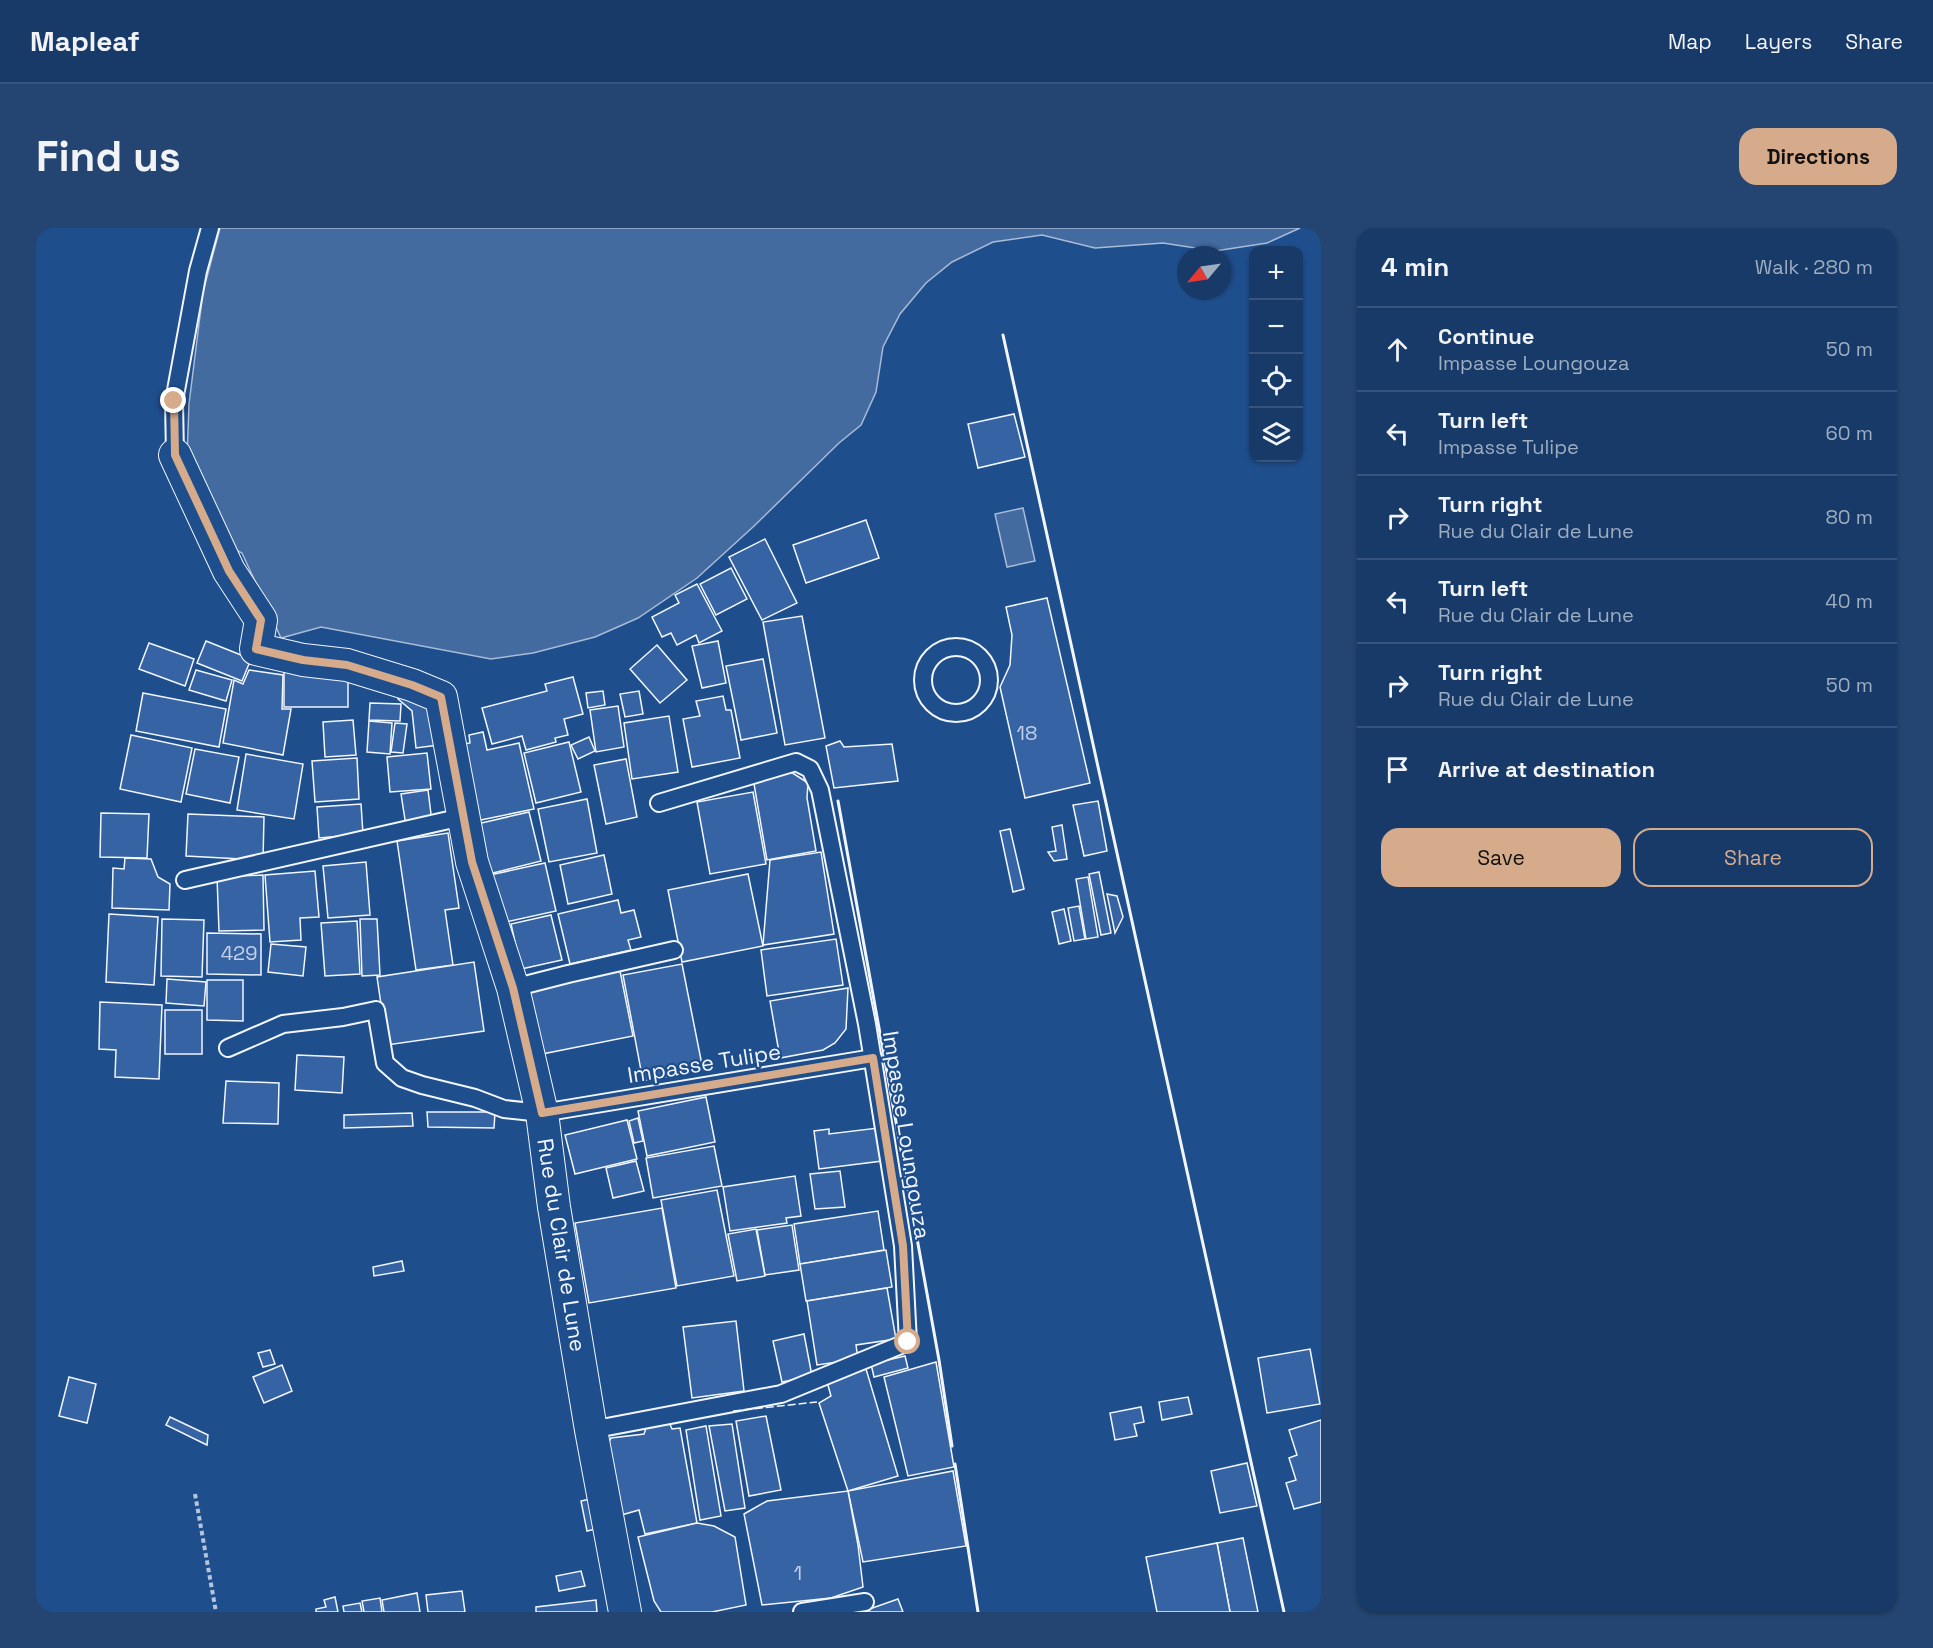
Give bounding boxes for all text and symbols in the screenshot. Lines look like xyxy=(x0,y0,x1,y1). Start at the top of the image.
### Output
text: Mapleaf xyxy=(30,23,140,59)
text: Map xyxy=(1668,28,1712,55)
text: Layers xyxy=(1745,28,1812,55)
text: Share xyxy=(1845,28,1903,55)
button: Directions xyxy=(1739,128,1897,185)
text: Find us xyxy=(36,130,181,183)
north arrow xyxy=(1177,246,1231,300)
map controls xyxy=(1249,246,1303,462)
button: + xyxy=(1249,246,1303,300)
text: 4 min xyxy=(1381,250,1449,284)
text: Walk · 280 m xyxy=(1755,254,1873,280)
button: − xyxy=(1249,300,1303,354)
text: Continue xyxy=(1438,322,1534,350)
icon: ahead xyxy=(1381,333,1414,366)
text: 50 m xyxy=(1826,336,1873,362)
text: Impasse Loungouza xyxy=(1438,350,1629,376)
button: locate xyxy=(1249,354,1303,408)
route end xyxy=(160,387,186,413)
text: Turn left xyxy=(1438,406,1528,434)
button: layers xyxy=(1249,408,1303,462)
icon: left xyxy=(1381,417,1414,450)
text: 60 m xyxy=(1826,420,1873,446)
text: Impasse Tulipe xyxy=(1438,434,1579,460)
text: Turn right xyxy=(1438,490,1543,518)
icon: right xyxy=(1381,501,1414,534)
text: 80 m xyxy=(1825,504,1873,530)
text: Rue du Clair de Lune xyxy=(1438,518,1634,544)
text: Turn left xyxy=(1438,574,1528,602)
icon: left xyxy=(1381,585,1414,618)
text: 40 m xyxy=(1825,588,1873,614)
text: Rue du Clair de Lune xyxy=(1438,602,1634,628)
text: Turn right xyxy=(1438,658,1543,686)
icon: right xyxy=(1381,669,1414,702)
text: 50 m xyxy=(1826,672,1873,698)
text: Rue du Clair de Lune xyxy=(1438,686,1634,712)
house number: 18 xyxy=(1017,720,1037,746)
icon: arrive xyxy=(1381,753,1414,786)
text: Arrive at destination xyxy=(1438,755,1655,783)
button: Save xyxy=(1381,828,1621,887)
button: Share xyxy=(1633,828,1873,887)
house number: 429 xyxy=(221,940,257,966)
street label: Impasse Loungouza xyxy=(877,1029,937,1242)
street label: Impasse Tulipe xyxy=(625,1037,783,1089)
street label: Rue du Clair de Lune xyxy=(531,1136,593,1354)
route start xyxy=(894,1328,920,1354)
house number: 1 xyxy=(794,1560,802,1586)

